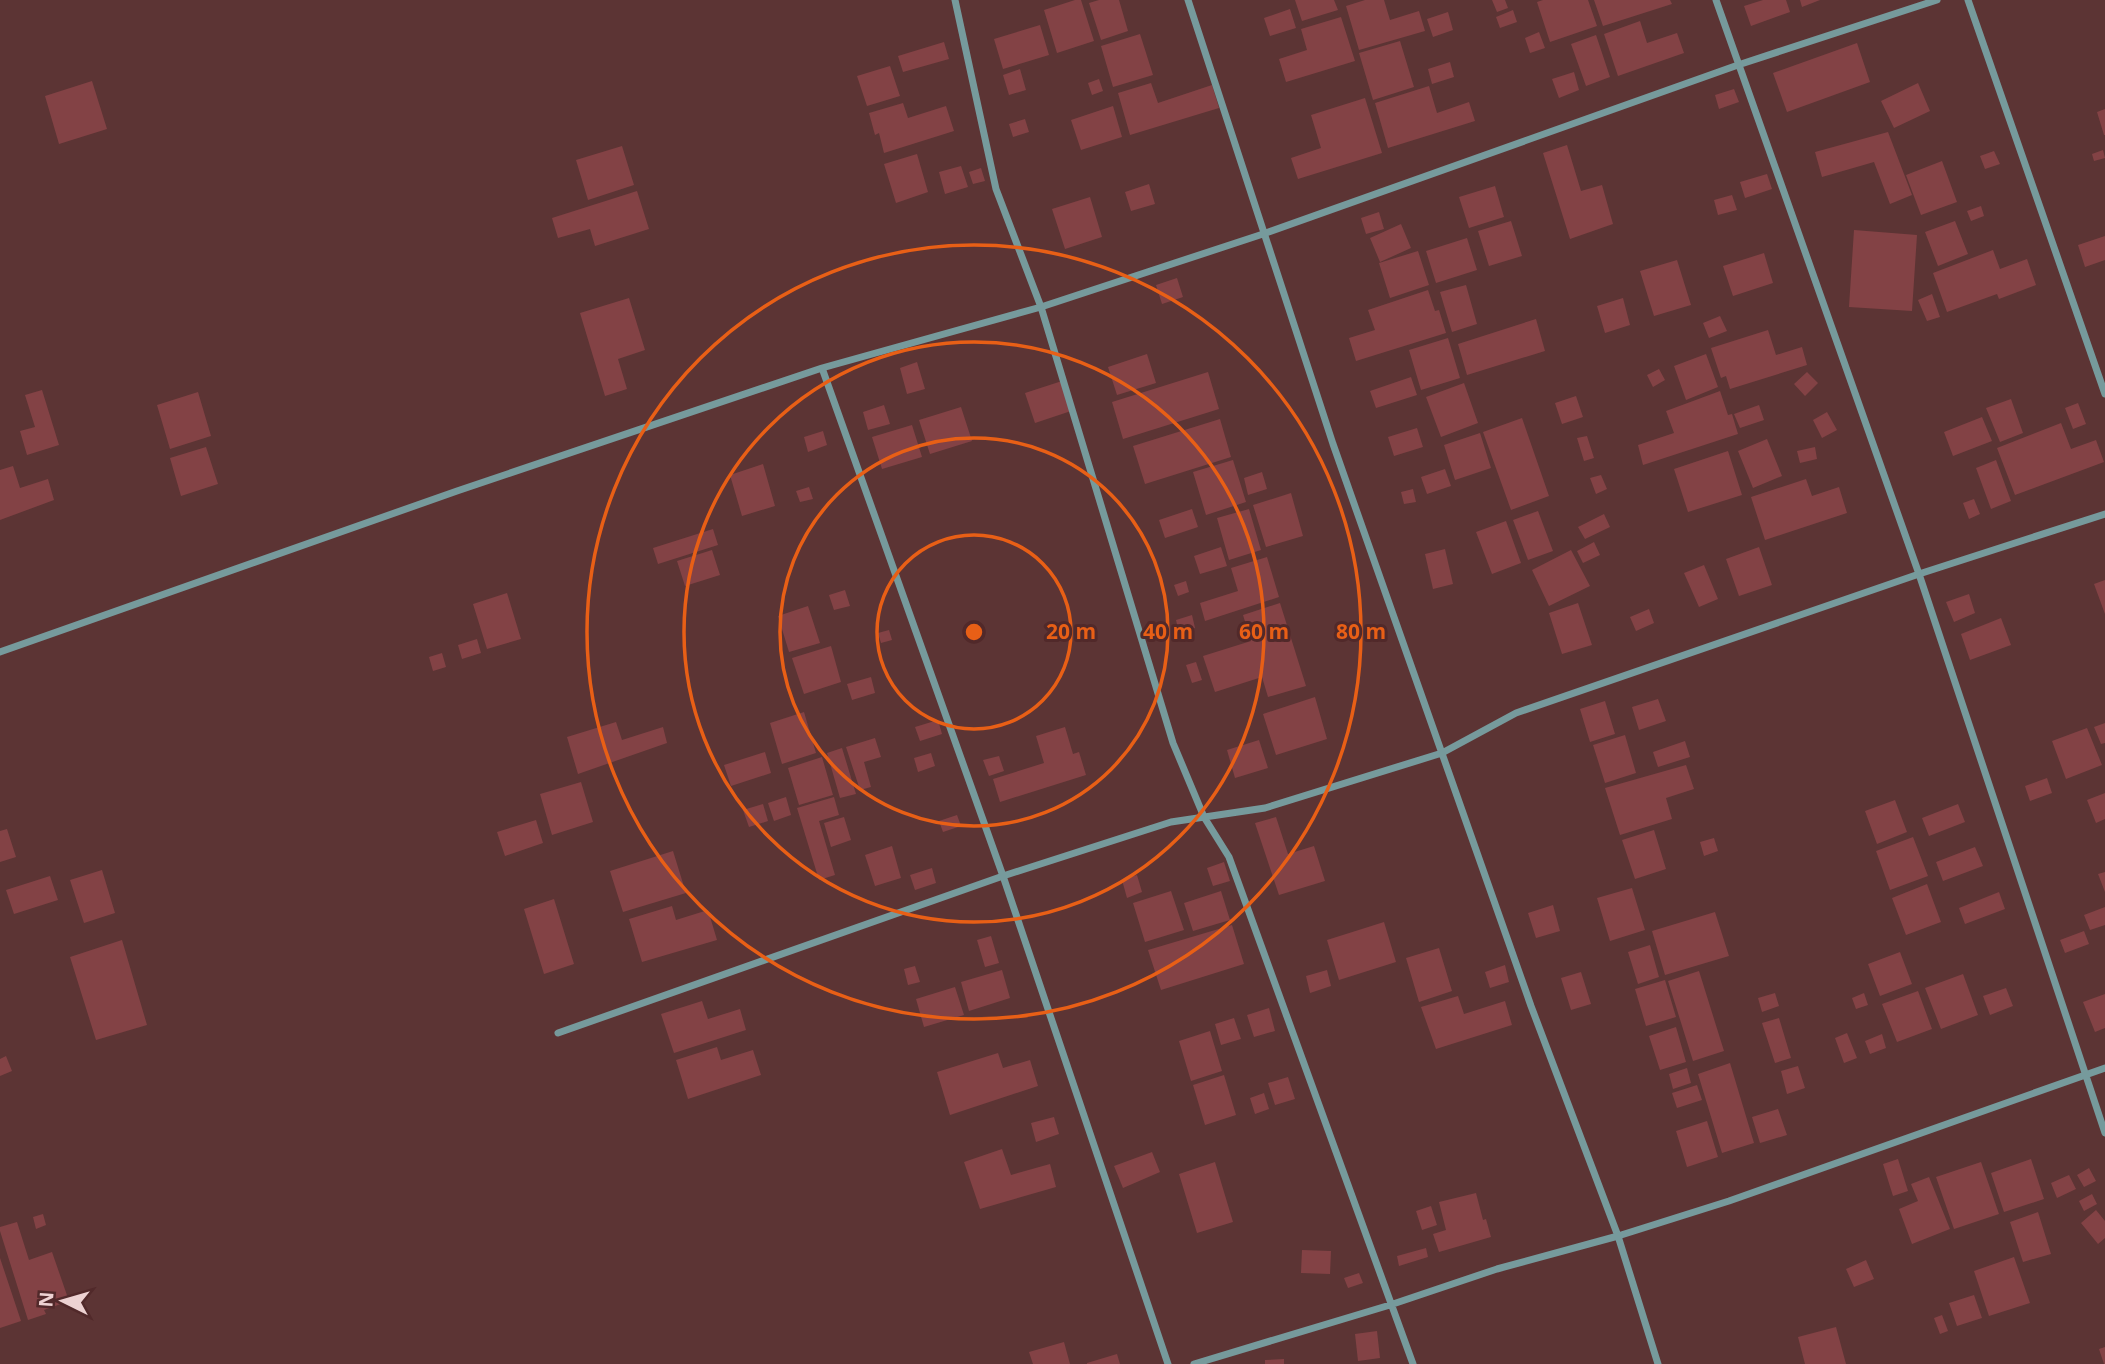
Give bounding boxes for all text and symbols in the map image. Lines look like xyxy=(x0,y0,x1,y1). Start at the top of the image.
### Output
text: 20 m xyxy=(1046,617,1096,645)
text: 40 m xyxy=(1143,617,1193,645)
text: 60 m xyxy=(1239,617,1289,645)
text: 80 m xyxy=(1336,617,1386,645)
centre of rings xyxy=(962,620,986,644)
north arrow xyxy=(28,1266,98,1336)
text: N xyxy=(32,1291,60,1308)

